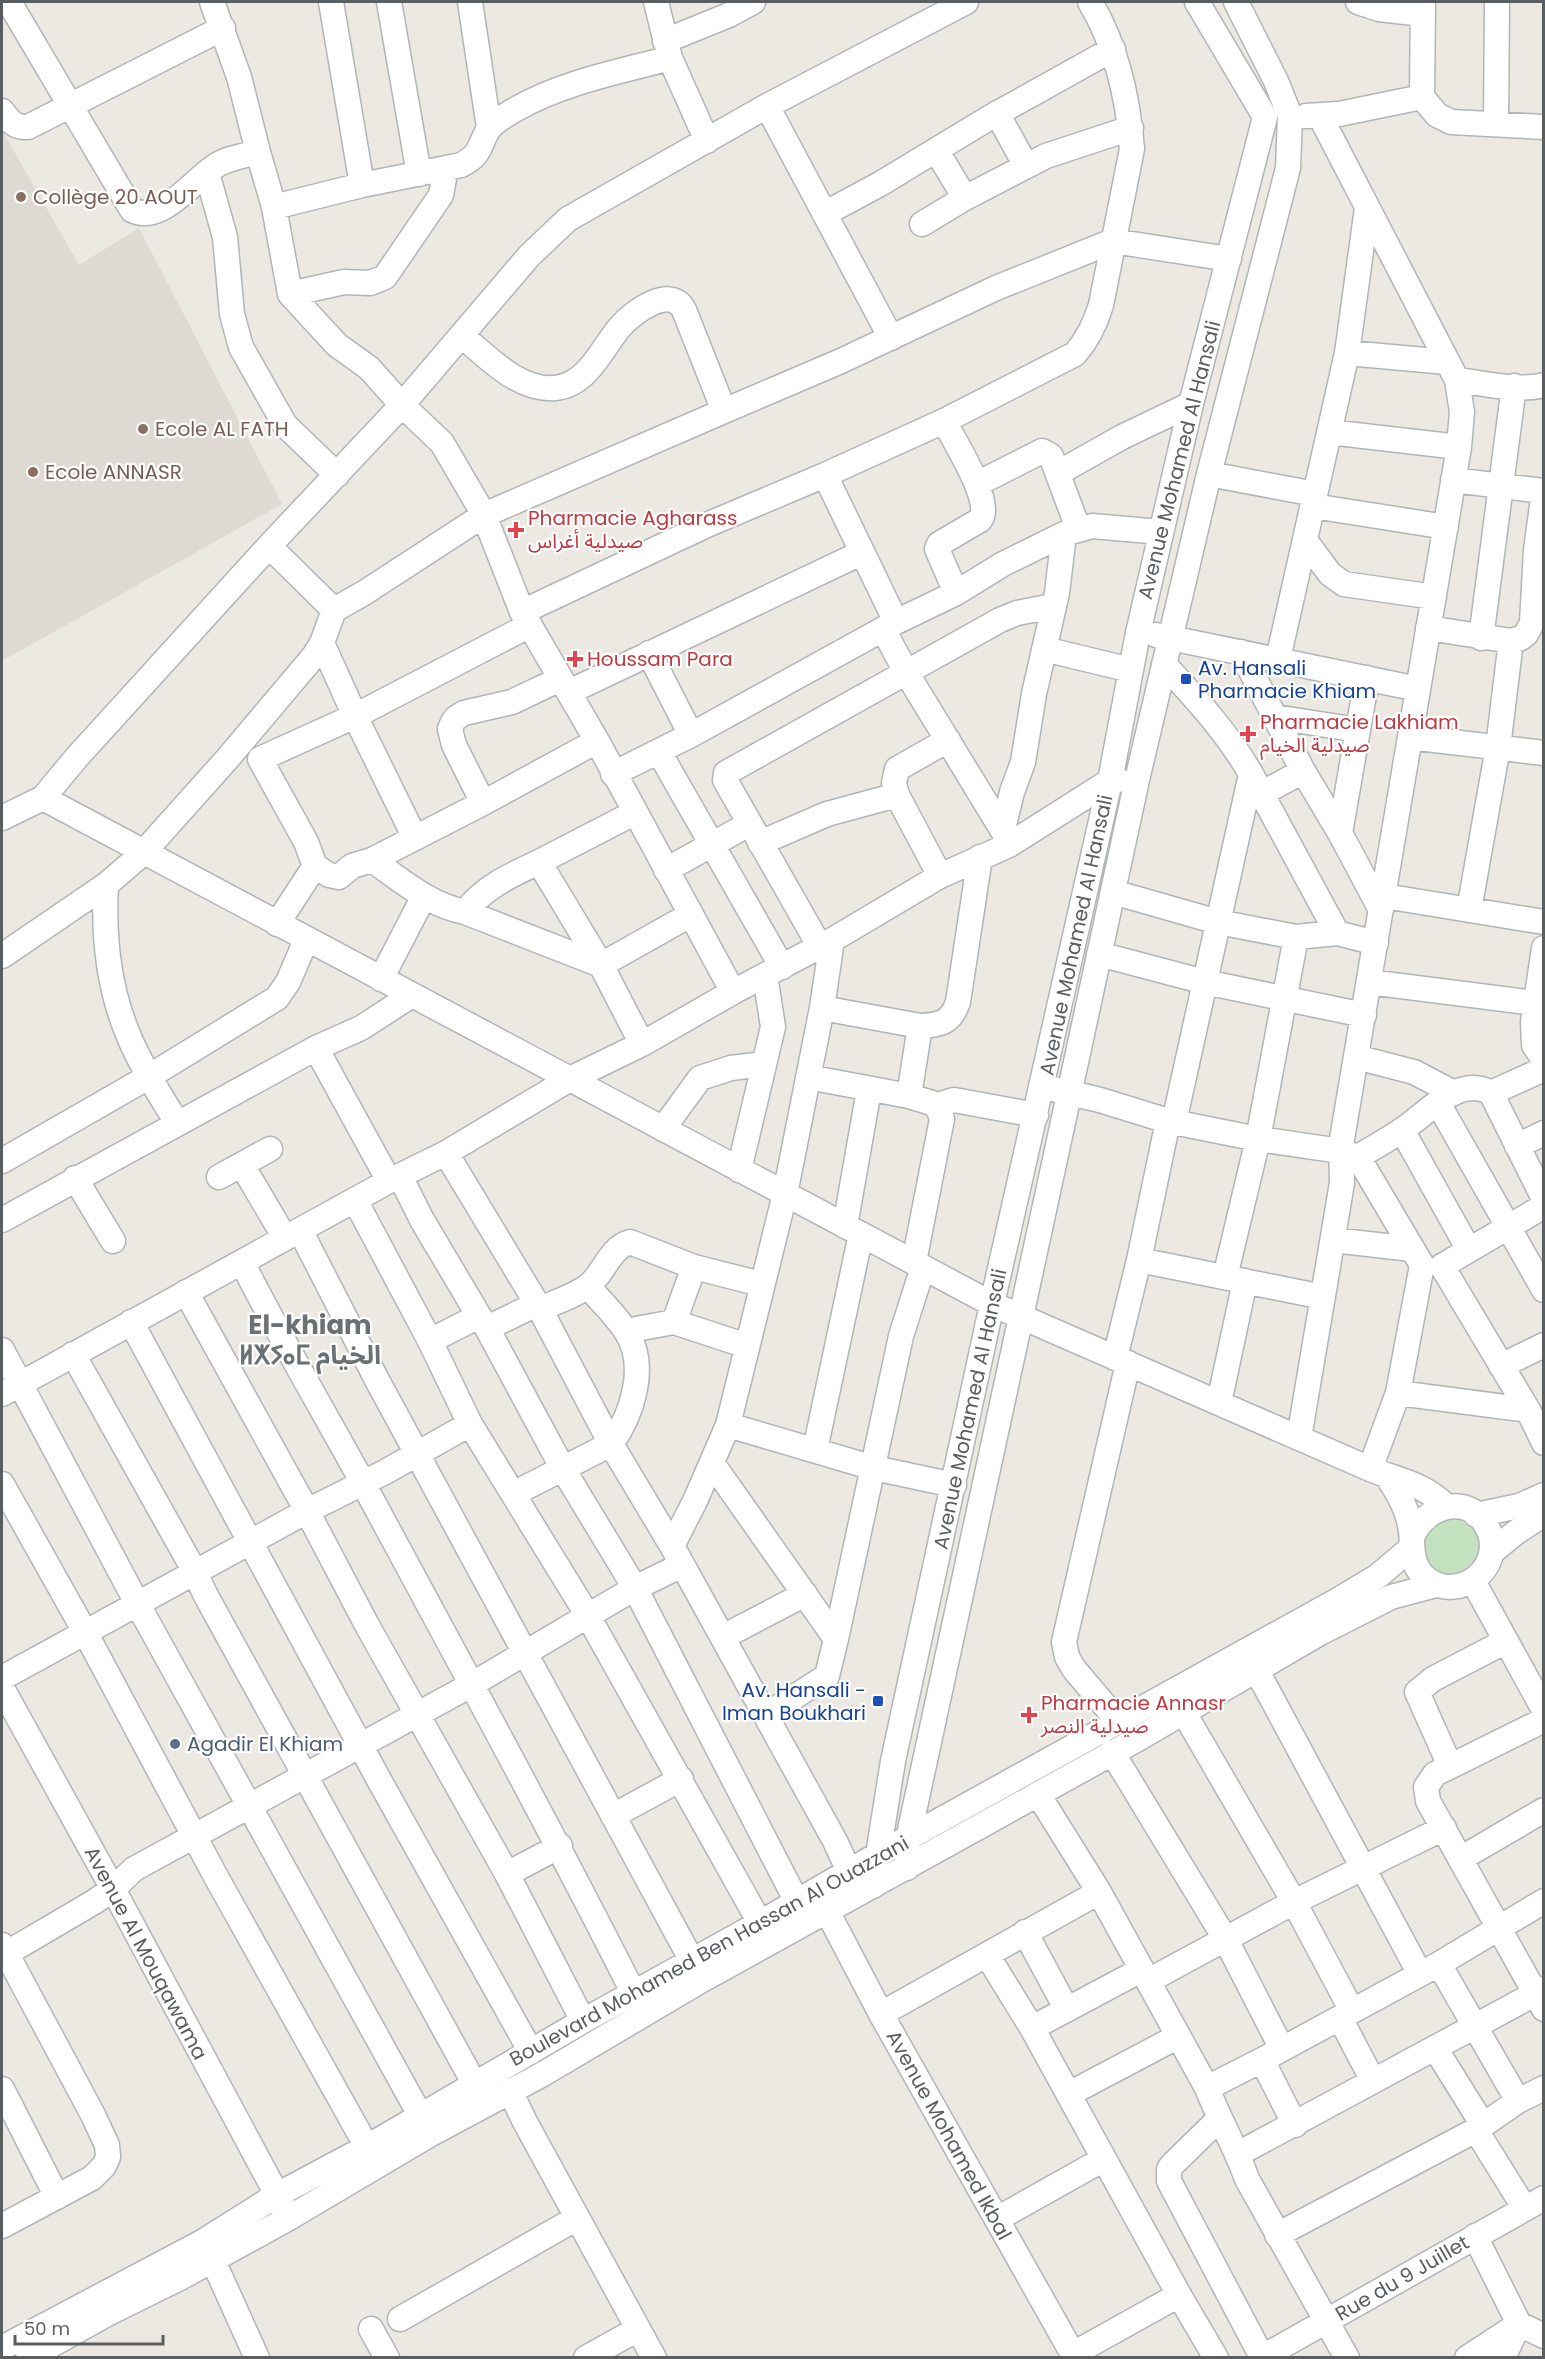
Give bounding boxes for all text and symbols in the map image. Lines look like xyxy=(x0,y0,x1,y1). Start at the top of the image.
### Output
place label: Collège 20 AOUT xyxy=(33,183,198,211)
marker: Collège 20 AOUT xyxy=(14,190,28,204)
street label: Avenue Mohamed Al Hansali xyxy=(1131,318,1227,602)
place label: Ecole AL FATH xyxy=(155,415,289,443)
marker: Ecole AL FATH xyxy=(136,422,150,436)
place label: Ecole ANNASR xyxy=(45,458,182,486)
marker: Ecole ANNASR xyxy=(26,465,40,479)
place label: Pharmacie Agharass صيدلية أغراس xyxy=(528,504,737,555)
marker: Pharmacie Agharass صيدلية أغراس xyxy=(509,523,523,537)
place label: Houssam Para xyxy=(587,645,733,673)
marker: Houssam Para xyxy=(568,652,582,666)
place label: Av. Hansali Pharmacie Khiam xyxy=(1198,654,1376,705)
marker: Av. Hansali Pharmacie Khiam xyxy=(1179,672,1193,686)
place label: Pharmacie Lakhiam صيدلية الخيام xyxy=(1260,708,1459,760)
marker: Pharmacie Lakhiam صيدلية الخيام xyxy=(1241,727,1255,741)
street label: Avenue Mohamed Al Hansali xyxy=(1033,792,1119,1078)
street label: Avenue Mohamed Al Hansali xyxy=(927,1266,1013,1552)
district label: El-khiam ⵍⵅⵢⴰⵎ الخيام xyxy=(239,1307,381,1375)
place label: Av. Hansali - Iman Boukhari xyxy=(722,1676,866,1727)
place label: Pharmacie Annasr صيدلية النصر xyxy=(1040,1689,1226,1740)
marker: Av. Hansali - Iman Boukhari xyxy=(871,1694,885,1708)
marker: Pharmacie Annasr صيدلية النصر xyxy=(1022,1708,1036,1722)
place label: Agadir El Khiam xyxy=(187,1730,343,1758)
marker: Agadir El Khiam xyxy=(168,1737,182,1751)
street label: Boulevard Mohamed Ben Hassan Al Ouazzani xyxy=(504,1829,914,2073)
street label: Avenue Al Mouqawama xyxy=(78,1841,214,2065)
street label: Avenue Mohamed Ikbal xyxy=(880,2025,1018,2245)
street label: Rue du 9 Juillet xyxy=(1330,2228,1474,2328)
scale bar xyxy=(15,2308,164,2346)
text: 50 m xyxy=(24,2316,70,2341)

